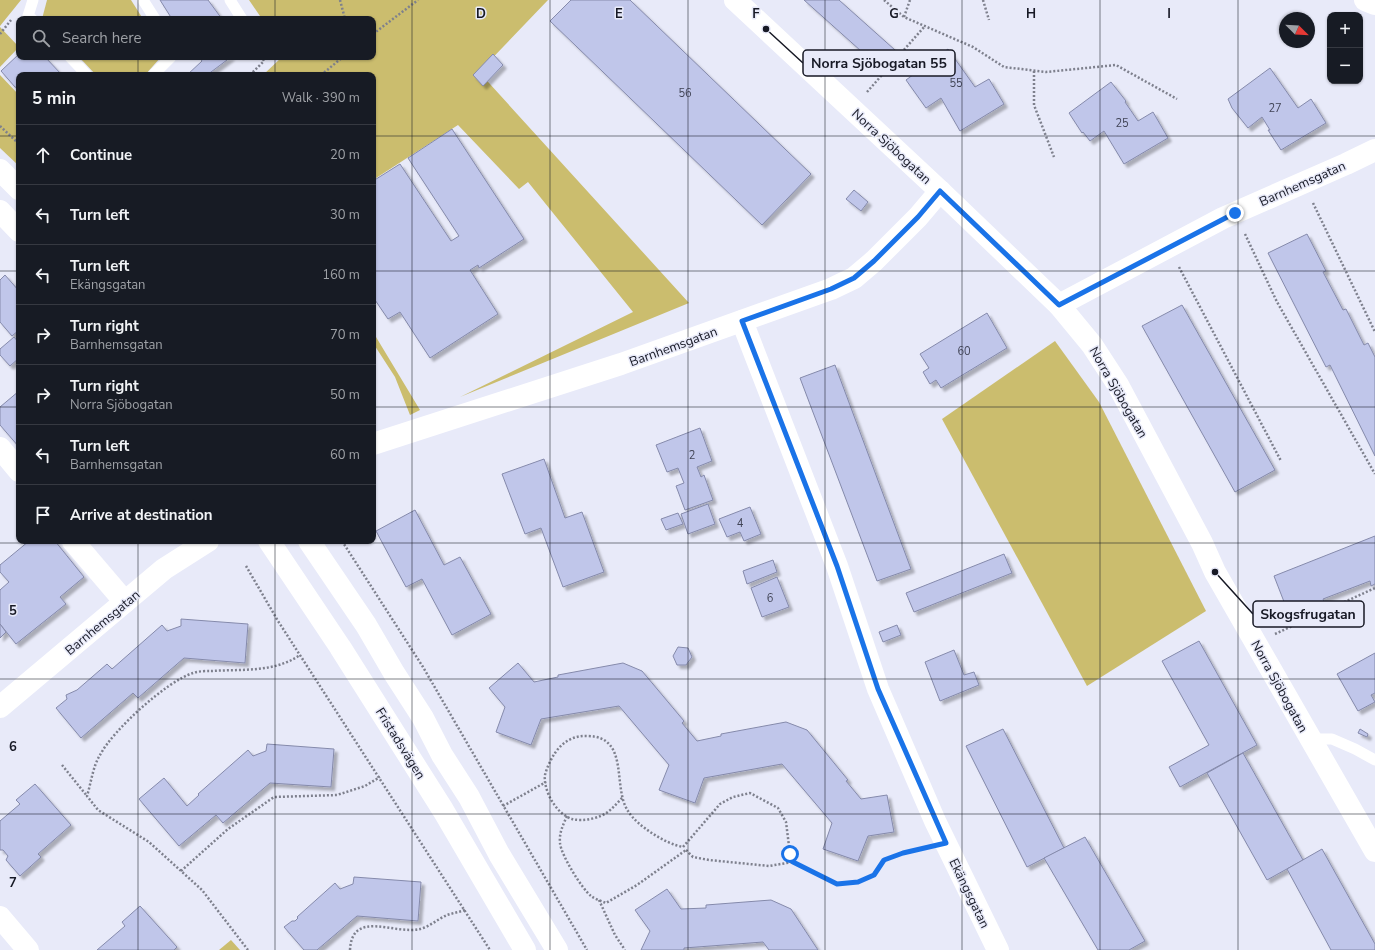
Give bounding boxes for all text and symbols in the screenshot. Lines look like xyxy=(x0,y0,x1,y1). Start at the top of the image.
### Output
text: D xyxy=(476,5,486,23)
text: E xyxy=(615,5,623,23)
text: F xyxy=(752,5,760,23)
text: G xyxy=(889,5,899,23)
text: H xyxy=(1026,5,1036,23)
text: I xyxy=(1167,5,1171,23)
north arrow xyxy=(1279,12,1315,48)
map controls xyxy=(1327,12,1363,84)
button: + xyxy=(1327,12,1363,48)
search box xyxy=(16,16,376,60)
icon: search xyxy=(30,27,52,49)
text: Search here xyxy=(62,28,142,48)
button: − xyxy=(1327,48,1363,84)
callout: Norra Sjöbogatan 55 xyxy=(803,50,955,76)
text: Norra Sjöbogatan 55 xyxy=(811,54,947,73)
house number: 55 xyxy=(949,76,963,91)
house number: 56 xyxy=(678,86,692,101)
text: 5 min xyxy=(32,87,76,110)
text: Walk · 390 m xyxy=(282,89,360,107)
house number: 27 xyxy=(1268,101,1282,116)
street label: Norra Sjöbogatan xyxy=(848,105,935,188)
house number: 25 xyxy=(1115,116,1129,131)
icon: ahead xyxy=(32,144,54,166)
text: Continue xyxy=(70,145,132,165)
text: 20 m xyxy=(330,146,360,164)
street label: Barnhemsgatan xyxy=(1256,157,1348,211)
icon: left xyxy=(32,204,54,226)
route end xyxy=(1226,204,1244,222)
text: Turn left xyxy=(70,205,129,225)
text: 30 m xyxy=(330,206,360,224)
text: Turn left xyxy=(70,256,129,276)
icon: left xyxy=(32,264,54,286)
text: 160 m xyxy=(322,266,360,284)
text: Ekängsgatan xyxy=(70,276,146,294)
text: Turn right xyxy=(70,316,139,336)
street label: Barnhemsgatan xyxy=(627,323,720,371)
icon: right xyxy=(32,324,54,346)
text: 70 m xyxy=(330,326,360,344)
text: Barnhemsgatan xyxy=(70,336,163,354)
house number: 60 xyxy=(957,344,971,359)
street label: Norra Sjöbogatan xyxy=(1085,344,1152,441)
text: Turn right xyxy=(70,376,139,396)
icon: right xyxy=(32,384,54,406)
text: 50 m xyxy=(330,386,360,404)
text: Norra Sjöbogatan xyxy=(70,396,173,414)
text: Turn left xyxy=(70,436,129,456)
icon: left xyxy=(32,444,54,466)
text: 60 m xyxy=(330,446,360,464)
house number: 2 xyxy=(689,448,695,463)
text: Barnhemsgatan xyxy=(70,456,163,474)
icon: arrive xyxy=(32,504,54,526)
text: Arrive at destination xyxy=(70,505,213,525)
house number: 4 xyxy=(737,516,744,531)
street label: Barnhemsgatan xyxy=(61,586,144,659)
house number: 6 xyxy=(767,591,774,606)
callout: Skogsfrugatan xyxy=(1253,601,1364,627)
text: 5 xyxy=(9,602,17,620)
text: Skogsfrugatan xyxy=(1260,605,1356,624)
street label: Norra Sjöbogatan xyxy=(1246,637,1312,736)
street label: Fristadsvägen xyxy=(371,704,429,783)
text: 6 xyxy=(9,738,17,756)
route start xyxy=(781,845,799,863)
street label: Ekängsgatan xyxy=(944,856,994,931)
text: 7 xyxy=(9,874,17,892)

